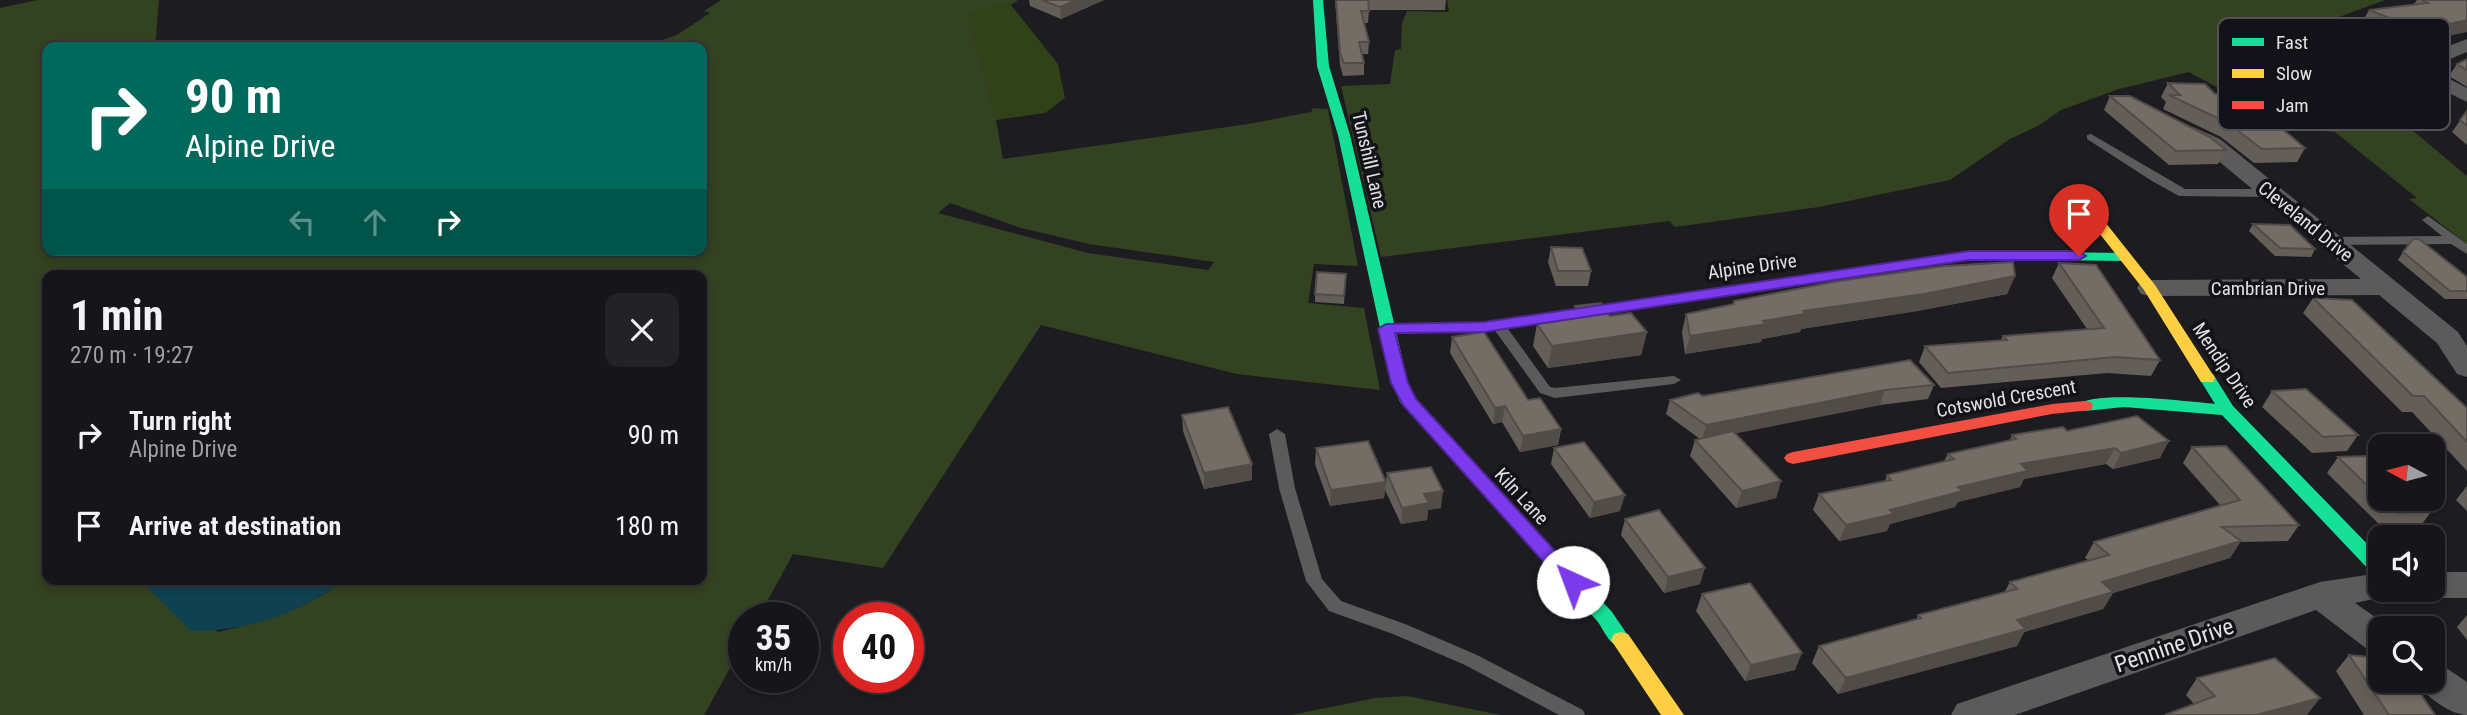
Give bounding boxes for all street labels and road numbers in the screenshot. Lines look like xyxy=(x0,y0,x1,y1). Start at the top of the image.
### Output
street label: Tunshill Lane xyxy=(1347,109,1392,211)
street label: Cleveland Drive xyxy=(2254,176,2358,267)
street label: Alpine Drive xyxy=(1706,249,1798,284)
street label: Cambrian Drive xyxy=(2211,277,2325,300)
street label: Mendip Drive xyxy=(2188,318,2262,412)
street label: Cotswold Crescent xyxy=(1935,375,2078,422)
street label: Kiln Lane xyxy=(1490,463,1554,529)
street label: Pennine Drive xyxy=(2111,613,2237,678)

